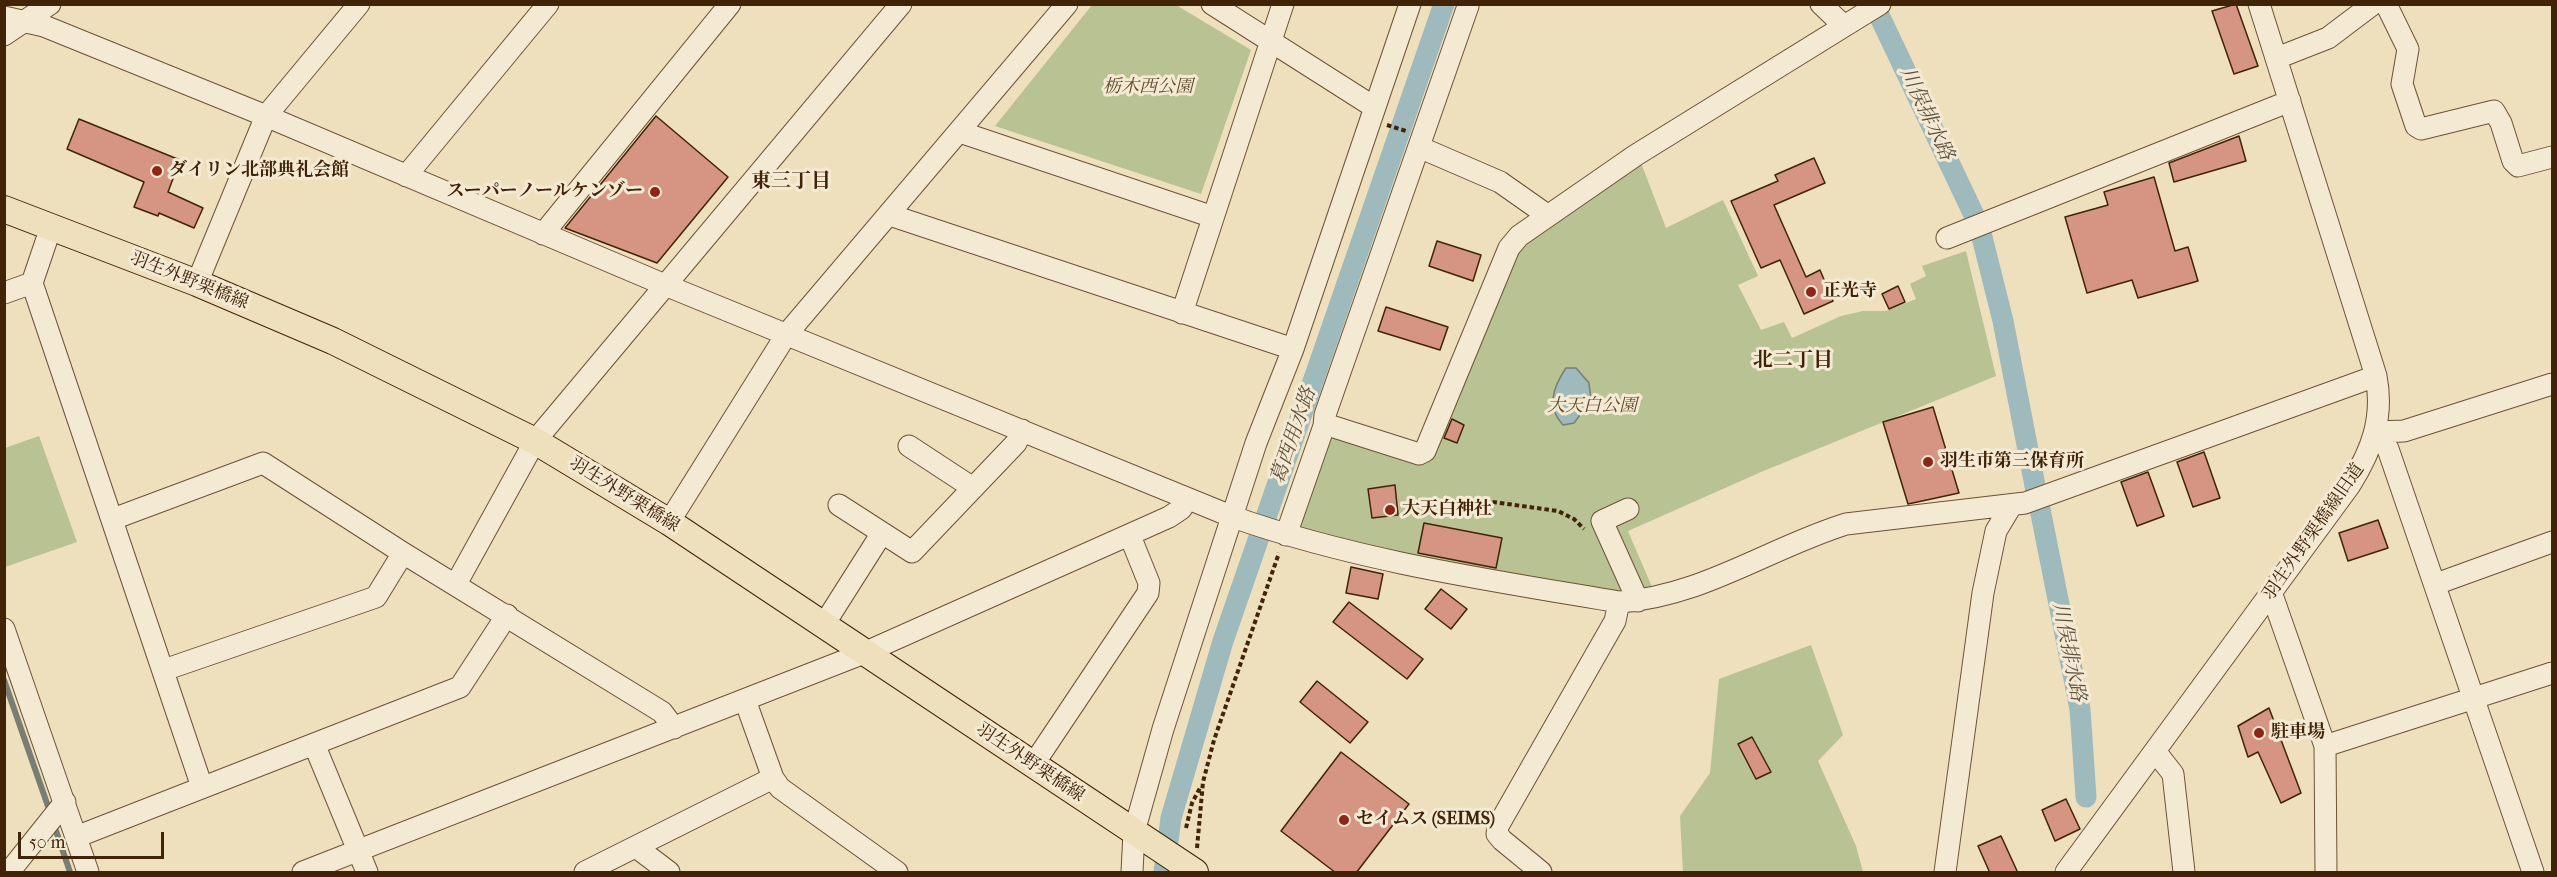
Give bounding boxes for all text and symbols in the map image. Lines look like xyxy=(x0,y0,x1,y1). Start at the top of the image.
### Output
water label: 川俣排水路 xyxy=(1894,64,1958,164)
park label: 栃木西公園 xyxy=(1103,77,1193,99)
place label: ダイリン北部典礼会館 xyxy=(169,160,349,182)
marker: ダイリン北部典礼会館 xyxy=(150,164,164,178)
district label: 東三丁目 xyxy=(751,170,831,194)
place label: スーパーノールケンゾー xyxy=(446,181,643,203)
marker: スーパーノールケンゾー xyxy=(648,185,662,199)
street label: 羽生外野栗橋線 xyxy=(127,247,251,315)
place label: 正光寺 xyxy=(1823,281,1877,303)
marker: 正光寺 xyxy=(1804,285,1818,299)
district label: 北二丁目 xyxy=(1753,349,1833,373)
water label: 葛西用水路 xyxy=(1266,385,1322,487)
park label: 大天白公園 xyxy=(1547,396,1637,418)
place label: 羽生市第三保育所 xyxy=(1940,451,2084,473)
street label: 羽生外野栗橋線 xyxy=(565,452,683,538)
marker: 羽生市第三保育所 xyxy=(1921,455,1935,469)
street label: 羽生外野栗橋線旧道 xyxy=(2259,459,2369,605)
place label: 大天白神社 xyxy=(1402,499,1492,521)
marker: 大天白神社 xyxy=(1383,503,1397,517)
water label: 川俣排水路 xyxy=(2047,601,2089,703)
street label: 羽生外野栗橋線 xyxy=(972,719,1088,807)
place label: 駐車場 xyxy=(2271,722,2325,744)
marker: 駐車場 xyxy=(2252,726,2266,740)
place label: セイムス (SEIMS) xyxy=(1356,809,1495,831)
marker: セイムス (SEIMS) xyxy=(1337,813,1351,827)
scale bar xyxy=(21,820,166,858)
text: 50 m xyxy=(29,832,65,853)

